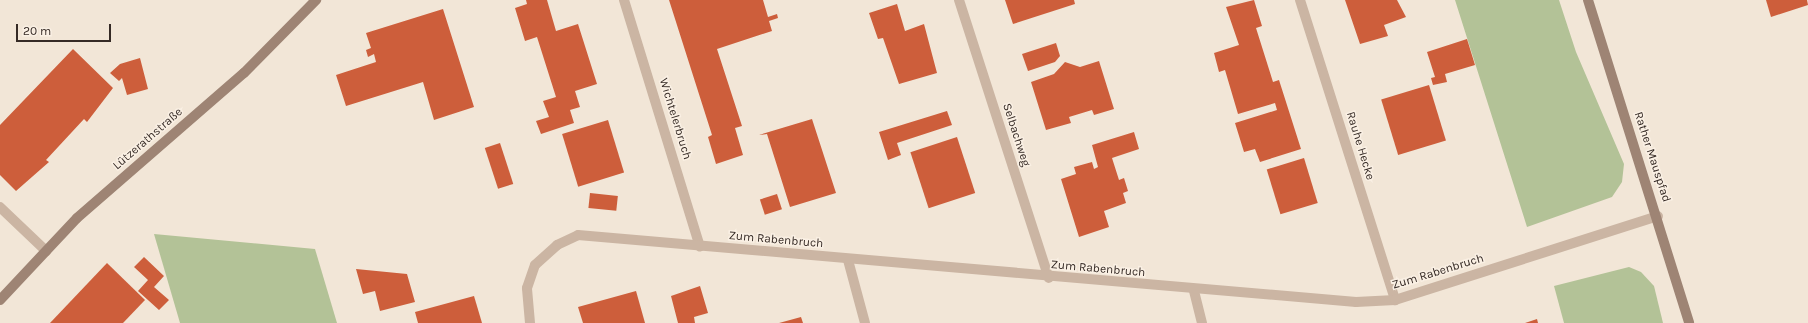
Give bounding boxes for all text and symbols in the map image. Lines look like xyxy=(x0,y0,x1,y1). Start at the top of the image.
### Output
scale bar xyxy=(18,16,113,42)
text: 20 m xyxy=(23,24,51,38)
street label: Wichtelerbruch xyxy=(656,77,694,161)
street label: Selbachweg xyxy=(999,102,1033,168)
street label: Lützerathstraße xyxy=(110,105,186,173)
street label: Rauhe Hecke xyxy=(1343,110,1377,182)
street label: Rather Mauspfad xyxy=(1631,110,1673,204)
street label: Zum Rabenbruch xyxy=(728,229,824,251)
street label: Zum Rabenbruch xyxy=(1390,251,1486,293)
street label: Zum Rabenbruch xyxy=(1050,258,1146,280)

